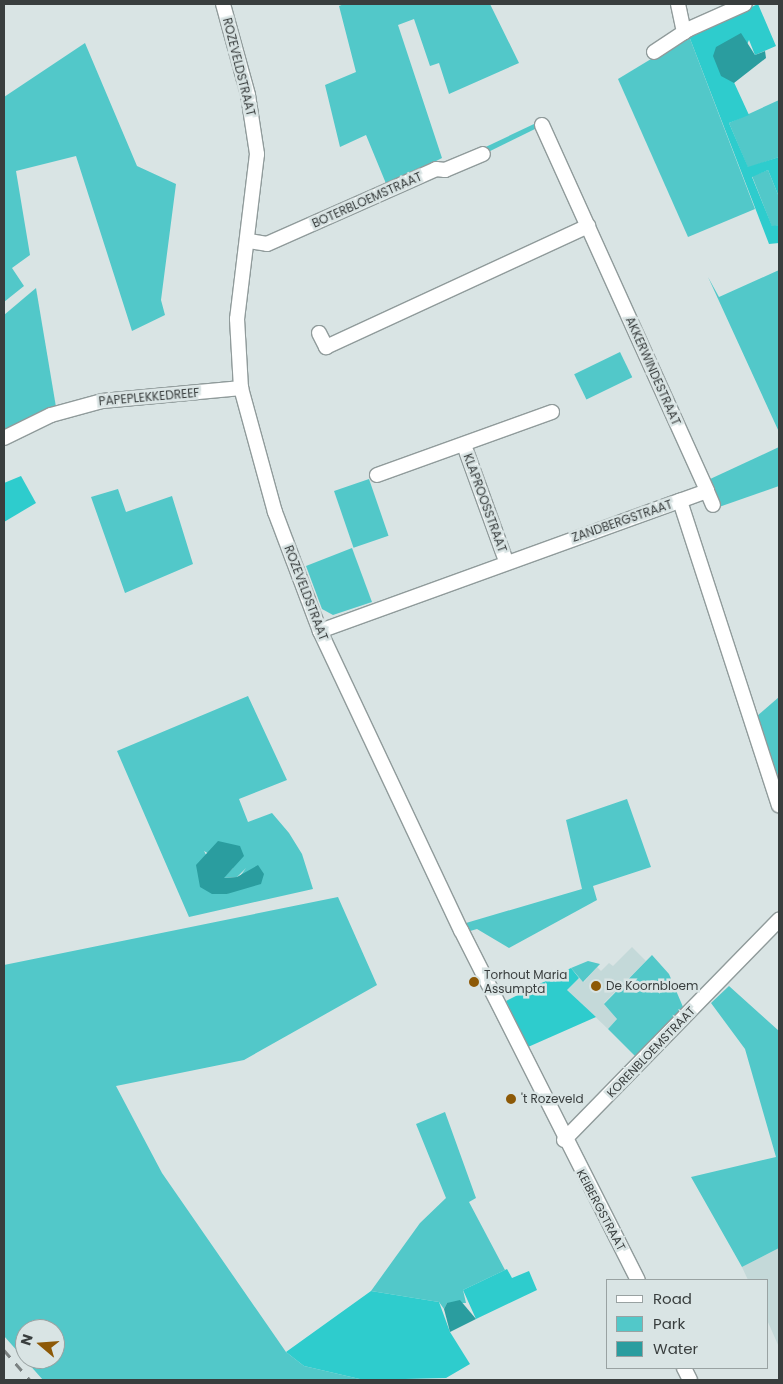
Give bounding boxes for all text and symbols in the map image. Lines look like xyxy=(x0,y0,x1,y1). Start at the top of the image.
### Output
street label: ROZEVELDSTRAAT xyxy=(220,16,258,118)
street label: BOTERBLOEMSTRAAT xyxy=(310,169,424,231)
street label: AKKERWINDESTRAAT xyxy=(623,315,683,427)
street label: PAPEPLEKKEDREEF xyxy=(98,385,200,409)
street label: KLAPROOSSTRAAT xyxy=(460,452,510,554)
street label: ZANDBERGSTRAAT xyxy=(570,497,674,545)
street label: ROZEVELDSTRAAT xyxy=(281,543,331,643)
place label: Torhout Maria Assumpta xyxy=(484,968,567,996)
marker: Torhout Maria Assumpta xyxy=(468,976,480,988)
place label: De Koornbloem xyxy=(606,979,698,993)
marker: De Koornbloem xyxy=(590,980,602,992)
street label: KORENBLOEMSTRAAT xyxy=(604,1004,698,1100)
place label: 't Rozeveld xyxy=(521,1092,584,1106)
marker: 't Rozeveld xyxy=(505,1093,517,1105)
street label: KEIBERGSTRAAT xyxy=(574,1167,628,1253)
legend xyxy=(606,1279,768,1369)
text: Road xyxy=(653,1288,692,1309)
text: Park xyxy=(653,1313,685,1334)
north arrow xyxy=(15,1319,65,1369)
text: N xyxy=(16,1332,38,1348)
text: Water xyxy=(653,1338,698,1359)

